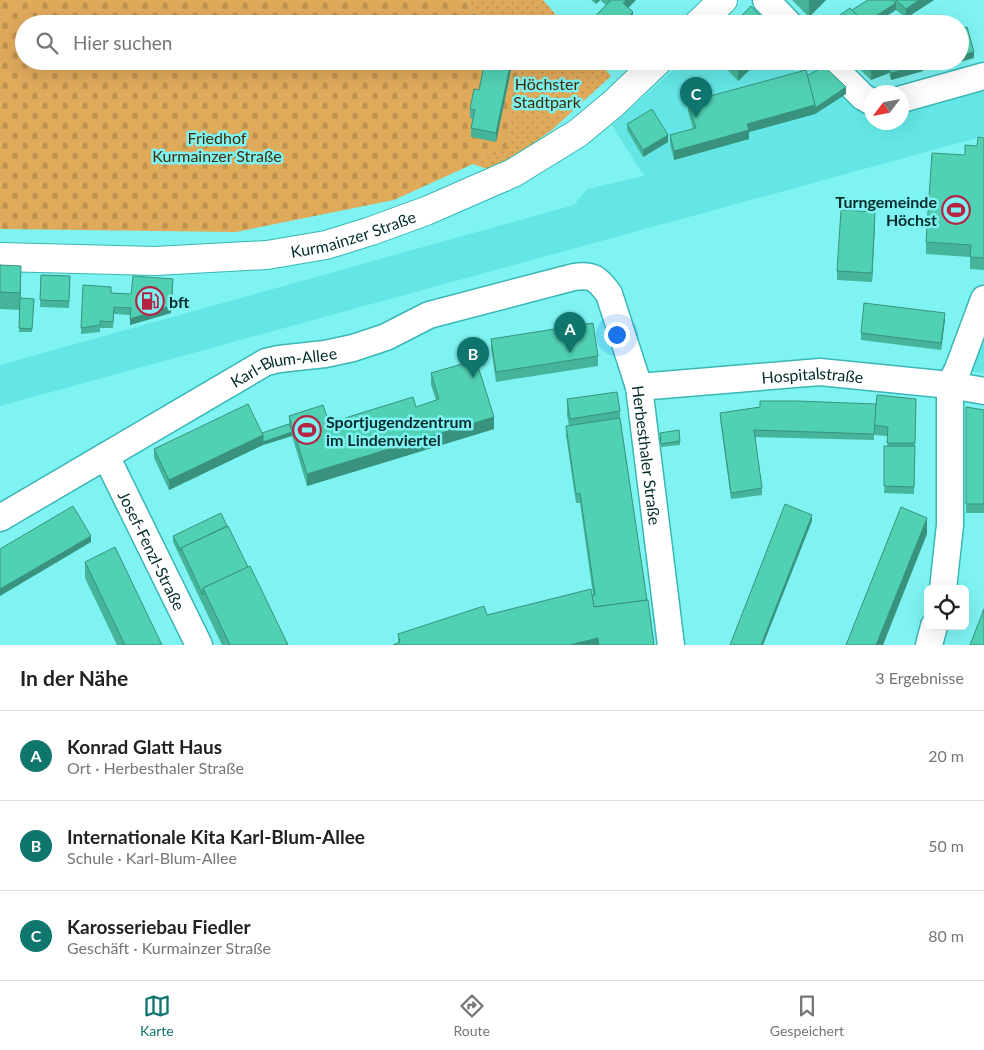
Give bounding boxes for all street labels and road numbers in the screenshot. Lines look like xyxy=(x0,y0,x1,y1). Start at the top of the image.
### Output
street label: Kurmainzer Straße xyxy=(289,206,418,260)
street label: Karl-Blum-Allee xyxy=(227,342,338,390)
street label: Hospitalstraße xyxy=(761,362,864,386)
street label: Herbesthaler Straße xyxy=(629,384,666,526)
street label: Josef-Fenzl-Straße xyxy=(115,488,190,613)

